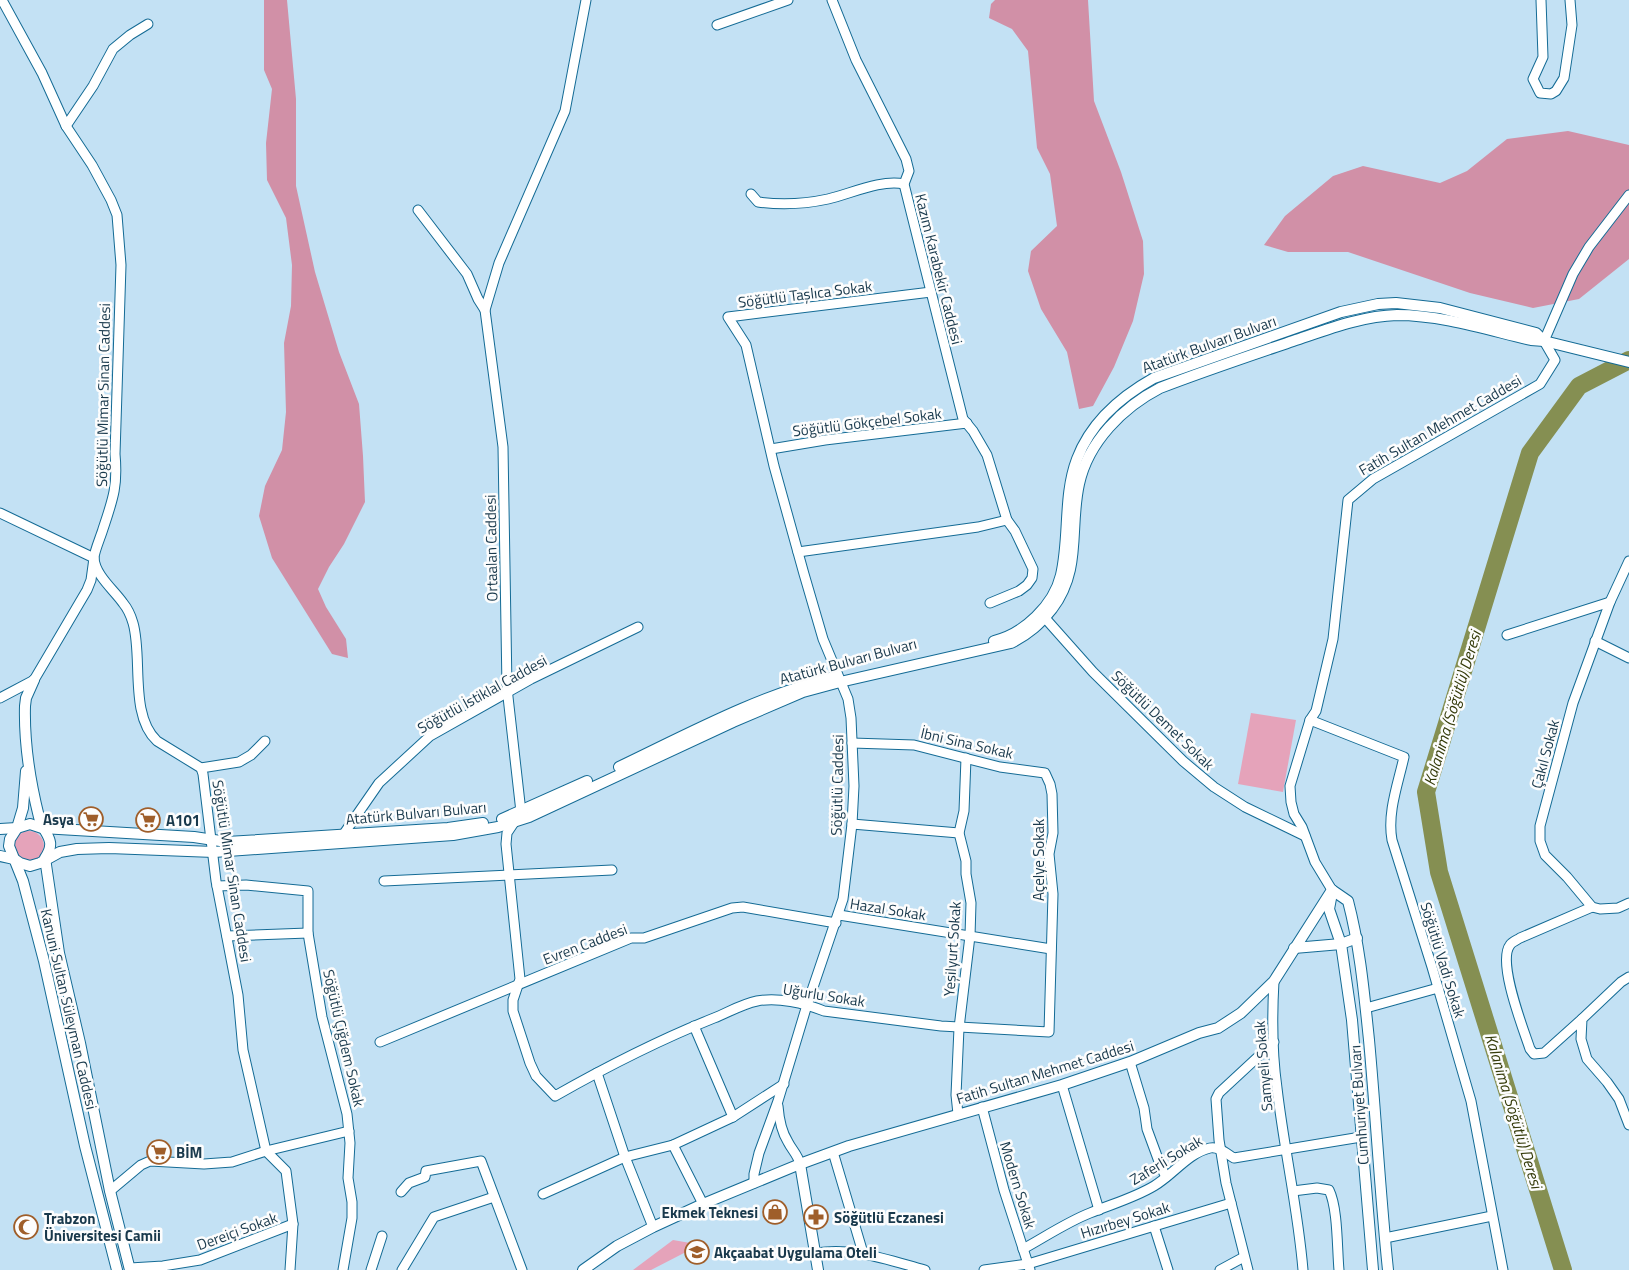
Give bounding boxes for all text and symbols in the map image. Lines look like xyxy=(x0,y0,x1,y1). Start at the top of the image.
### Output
street label: Kazım Karabekir Caddesi xyxy=(909,191,969,347)
street label: Söğütlü Taşlıca Sokak xyxy=(737,274,873,314)
street label: Söğütlü Mimar Sinan Caddesi xyxy=(90,303,116,487)
street label: Atatürk Bulvarı Bulvarı xyxy=(1139,309,1279,379)
street label: Fatih Sultan Mehmet Caddesi xyxy=(1354,369,1526,481)
street label: Söğütlü Gökçebel Sokak xyxy=(791,401,943,443)
street label: Ortaalan Caddesi xyxy=(479,494,503,602)
water label: Kalanima (Söğütlü) Deresi xyxy=(1417,626,1487,788)
street label: Atatürk Bulvarı Bulvarı xyxy=(777,632,919,690)
street label: Söğütlü İstiklal Caddesi xyxy=(413,649,551,739)
street label: Söğütlü Demet Sokak xyxy=(1106,665,1220,775)
street label: Çakıl Sokak xyxy=(1525,717,1565,791)
street label: İbni Sina Sokak xyxy=(918,721,1016,765)
street label: Söğütlü Caddesi xyxy=(825,734,849,836)
street label: Söğütlü Mimar Sinan Caddesi xyxy=(206,778,258,964)
street label: Atatürk Bulvarı Bulvarı xyxy=(345,795,487,831)
supermarket icon: Asya xyxy=(78,806,104,832)
supermarket icon: A101 xyxy=(135,807,161,833)
place label: Asya xyxy=(43,808,74,831)
place label: A101 xyxy=(166,809,200,832)
street label: Açelye Sokak xyxy=(1027,819,1050,901)
street label: Hazal Sokak xyxy=(848,892,928,926)
street label: Söğütlü Vadi Sokak xyxy=(1414,899,1472,1021)
street label: Yeşilyurt Sokak xyxy=(937,901,967,997)
street label: Kanuni Sultan Süleyman Caddesi xyxy=(35,906,103,1112)
street label: Evren Caddesi xyxy=(539,917,631,971)
street label: Söğütlü Çiğdem Sokak xyxy=(317,967,371,1109)
street label: Uğurlu Sokak xyxy=(781,977,867,1013)
street label: Samyeli Sokak xyxy=(1248,1020,1278,1112)
water label: Kalanima (Söğütlü) Deresi xyxy=(1479,1031,1549,1193)
street label: Fatih Sultan Mehmet Caddesi xyxy=(953,1034,1137,1110)
street label: Cumhuriyet Bulvarı xyxy=(1343,1044,1375,1166)
street label: Zaferli Sokak xyxy=(1125,1129,1207,1191)
street label: Modern Sokak xyxy=(994,1138,1042,1232)
supermarket icon: BİM xyxy=(146,1139,172,1165)
place label: BİM xyxy=(176,1141,202,1164)
street label: Hızırbey Sokak xyxy=(1077,1195,1173,1245)
shop icon: Ekmek Teknesi xyxy=(762,1199,788,1225)
place label: Ekmek Teknesi xyxy=(662,1201,758,1224)
pharmacy icon: Söğütlü Eczanesi xyxy=(803,1204,829,1230)
street label: Dereiçi Sokak xyxy=(194,1206,280,1256)
place label: Söğütlü Eczanesi xyxy=(834,1206,944,1229)
place label: Trabzon Üniversitesi Camii xyxy=(44,1207,161,1247)
mosque icon: Trabzon Üniversitesi Camii xyxy=(13,1214,39,1240)
school or university icon: Akçaabat Uygulama Oteli xyxy=(684,1239,710,1265)
place label: Akçaabat Uygulama Oteli xyxy=(714,1241,877,1264)

